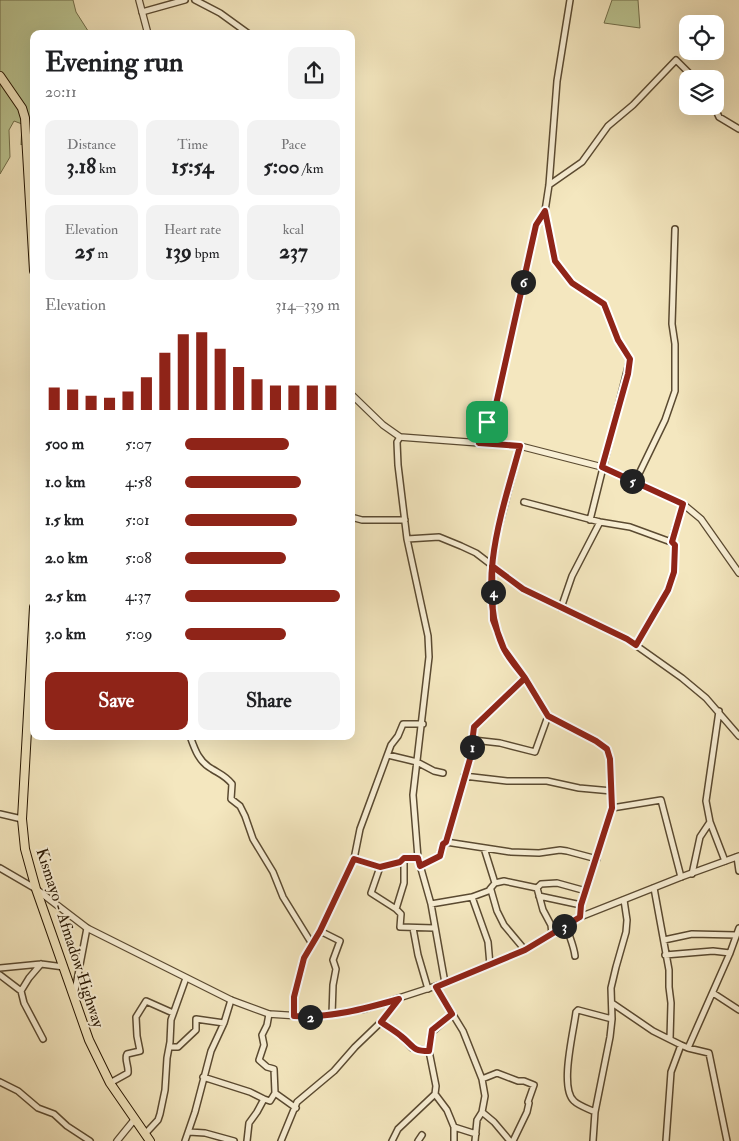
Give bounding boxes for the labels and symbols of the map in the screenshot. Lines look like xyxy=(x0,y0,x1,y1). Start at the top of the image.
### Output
pin: 6 xyxy=(510,270,536,294)
pin xyxy=(466,401,508,443)
pin: 5 xyxy=(620,468,644,494)
pin: 4 xyxy=(480,580,506,604)
pin: 1 xyxy=(460,734,484,760)
street label: Kismayo - Afmadow Highway xyxy=(31,846,109,1031)
pin: 3 xyxy=(552,914,576,938)
pin: 2 xyxy=(298,1004,322,1030)

